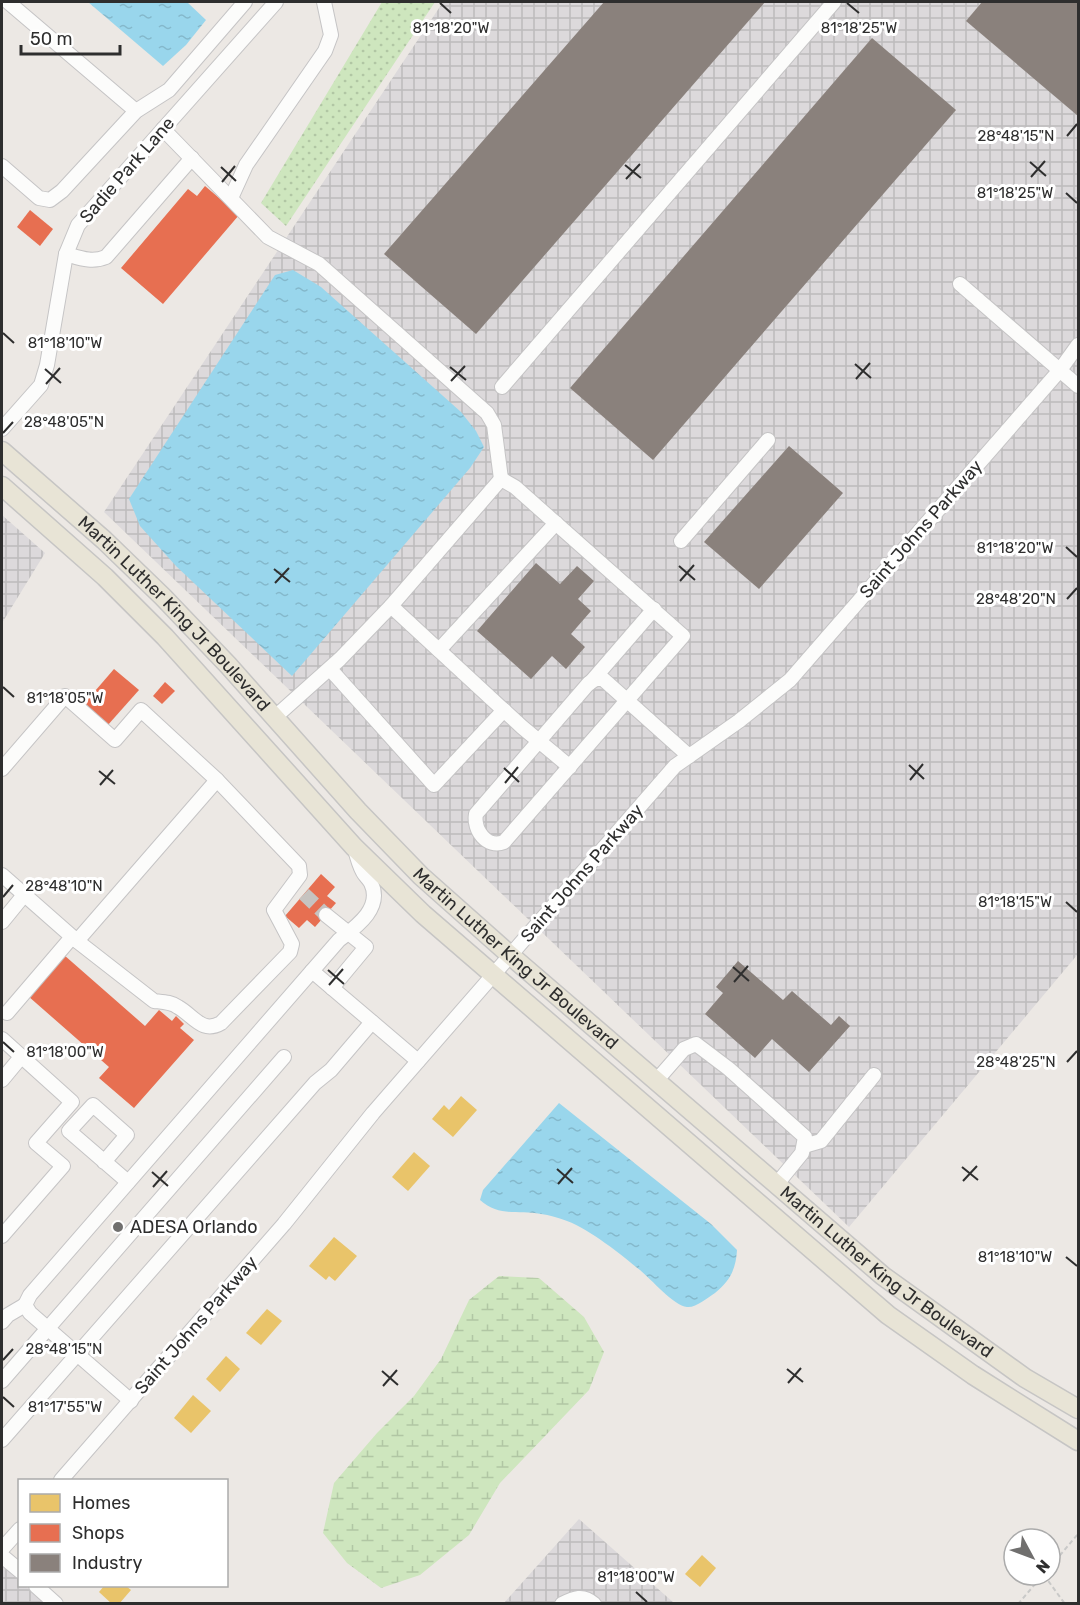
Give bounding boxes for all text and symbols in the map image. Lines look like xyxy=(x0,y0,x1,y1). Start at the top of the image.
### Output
scale bar xyxy=(21,18,120,56)
text: 81°18'20"W xyxy=(413,19,489,37)
text: 81°18'25"W xyxy=(821,19,897,37)
text: 50 m xyxy=(30,28,73,50)
street label: Sadie Park Lane xyxy=(75,112,179,228)
text: 28°48'15"N xyxy=(977,127,1055,145)
text: 81°18'25"W xyxy=(977,184,1053,202)
text: 81°18'10"W xyxy=(28,334,102,352)
text: 28°48'05"N xyxy=(24,413,104,431)
street label: Saint Johns Parkway xyxy=(855,455,987,603)
street label: Martin Luther King Jr Boulevard xyxy=(73,511,275,716)
text: 81°18'20"W xyxy=(977,539,1053,557)
text: 28°48'20"N xyxy=(976,590,1056,608)
text: 81°18'05"W xyxy=(26,689,104,707)
street label: Saint Johns Parkway xyxy=(516,799,648,947)
street label: Martin Luther King Jr Boulevard xyxy=(408,863,623,1054)
text: 28°48'10"N xyxy=(25,877,103,895)
text: 81°18'15"W xyxy=(978,893,1052,911)
text: 81°18'00"W xyxy=(26,1043,104,1061)
text: 28°48'25"N xyxy=(976,1053,1056,1071)
street label: Martin Luther King Jr Boulevard xyxy=(776,1181,997,1363)
place label: ADESA Orlando xyxy=(130,1216,258,1238)
marker: ADESA Orlando xyxy=(111,1220,125,1234)
text: 81°18'10"W xyxy=(978,1248,1052,1266)
street label: Saint Johns Parkway xyxy=(130,1251,262,1399)
text: 28°48'15"N xyxy=(25,1340,103,1358)
text: 81°17'55"W xyxy=(28,1398,102,1416)
legend xyxy=(18,1479,228,1587)
text: Homes xyxy=(72,1492,130,1514)
text: Shops xyxy=(72,1522,124,1544)
north arrow xyxy=(1002,1527,1062,1587)
text: Industry xyxy=(72,1552,142,1574)
text: N xyxy=(1032,1556,1054,1577)
text: 81°18'00"W xyxy=(597,1568,675,1586)

